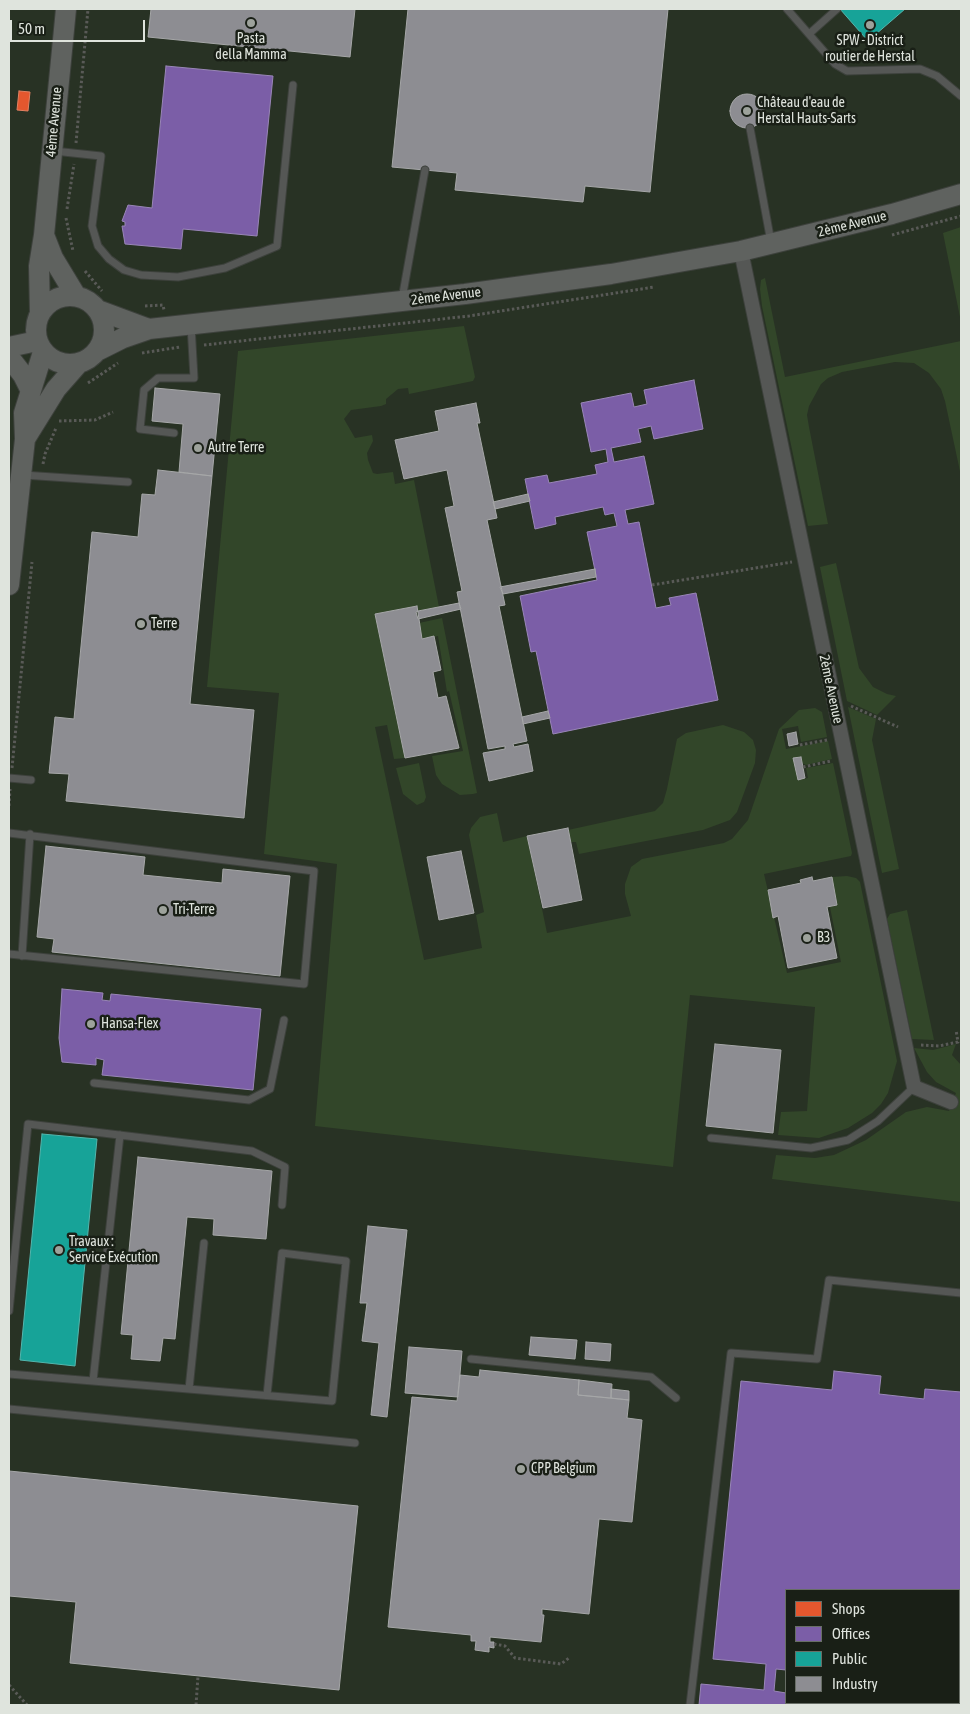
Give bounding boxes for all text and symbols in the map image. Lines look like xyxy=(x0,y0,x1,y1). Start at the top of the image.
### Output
scale bar xyxy=(12,10,148,42)
marker: Pasta della Mamma xyxy=(245,17,257,29)
marker: SPW - District routier de Herstal xyxy=(864,19,876,31)
text: 50 m xyxy=(18,20,45,37)
place label: Pasta della Mamma xyxy=(215,31,287,64)
place label: SPW - District routier de Herstal xyxy=(825,33,915,65)
street label: 4ème Avenue xyxy=(43,86,65,158)
place label: Château d'eau de Herstal Hauts-Sarts xyxy=(757,95,856,128)
marker: Château d'eau de Herstal Hauts-Sarts xyxy=(741,105,753,117)
street label: 2ème Avenue xyxy=(816,207,888,241)
street label: 2ème Avenue xyxy=(410,283,482,309)
place label: Autre Terre xyxy=(208,440,264,456)
marker: Autre Terre xyxy=(192,442,204,454)
place label: Terre xyxy=(151,616,177,632)
marker: Terre xyxy=(135,618,147,630)
street label: 2ème Avenue xyxy=(816,653,846,725)
place label: Tri-Terre xyxy=(173,902,215,918)
marker: Tri-Terre xyxy=(157,904,169,916)
place label: B3 xyxy=(817,930,830,946)
marker: B3 xyxy=(801,932,813,944)
place label: Hansa-Flex xyxy=(101,1016,158,1032)
marker: Hansa-Flex xyxy=(85,1018,97,1030)
place label: Travaux : Service Exécution xyxy=(69,1234,158,1266)
marker: Travaux : Service Exécution xyxy=(53,1244,65,1256)
place label: CPP Belgium xyxy=(531,1461,596,1477)
marker: CPP Belgium xyxy=(515,1463,527,1475)
legend xyxy=(785,1589,960,1704)
text: Shops xyxy=(832,1600,865,1617)
text: Offices xyxy=(832,1625,870,1642)
text: Public xyxy=(832,1650,867,1667)
text: Industry xyxy=(832,1675,878,1692)

